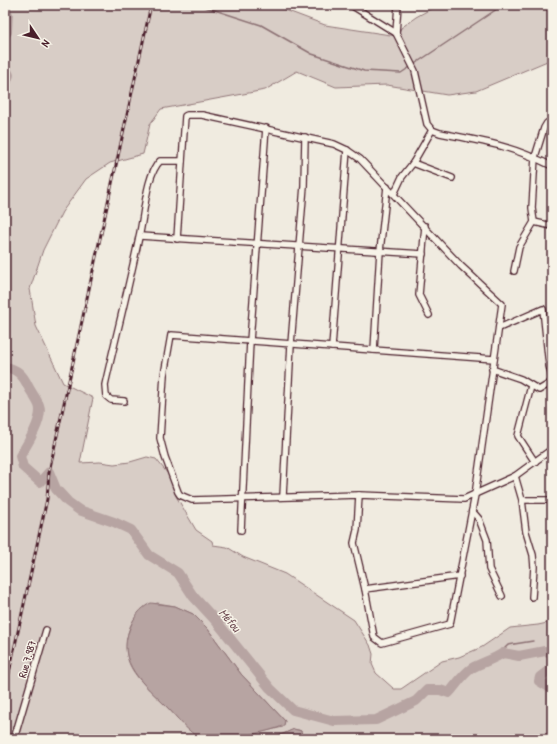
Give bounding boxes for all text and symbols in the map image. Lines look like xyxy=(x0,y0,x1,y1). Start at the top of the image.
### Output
north arrow xyxy=(18,18,58,58)
text: N xyxy=(39,37,54,50)
water label: Méfou xyxy=(215,605,246,636)
street label: Rue 7.987 xyxy=(15,639,39,679)

